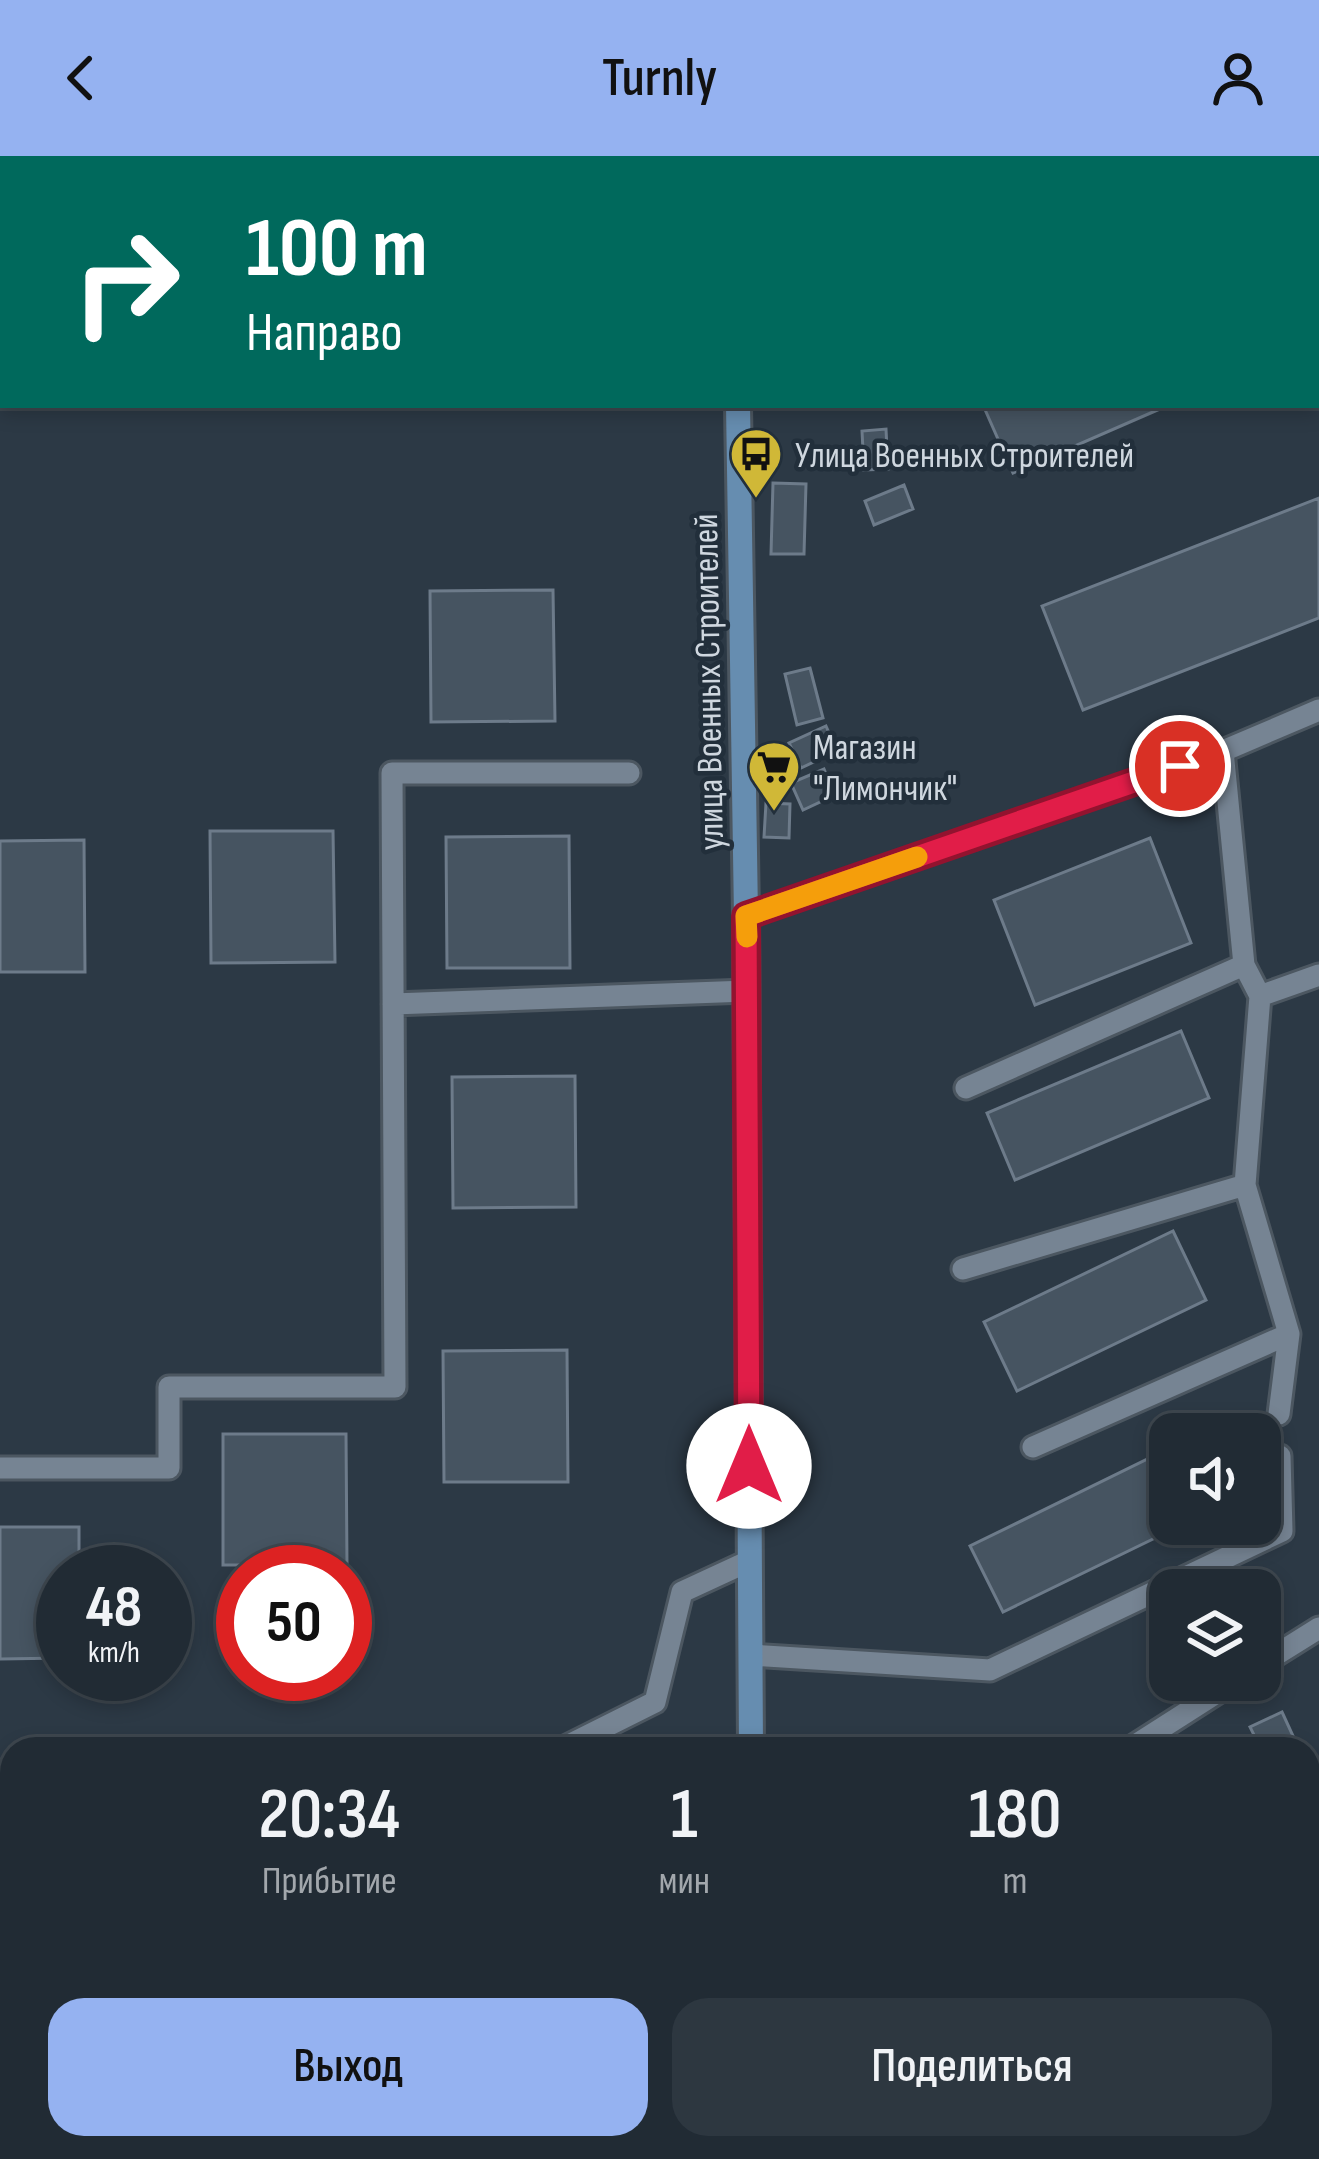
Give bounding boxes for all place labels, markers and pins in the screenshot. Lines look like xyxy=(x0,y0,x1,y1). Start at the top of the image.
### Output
bus stop icon: Улица Военных Строителей xyxy=(728,426,784,500)
place label: Улица Военных Строителей xyxy=(795,435,1134,478)
pin xyxy=(1129,715,1231,817)
place label: Магазин "Лимончик" xyxy=(813,727,957,811)
supermarket icon: Магазин "Лимончик" xyxy=(746,739,802,813)

